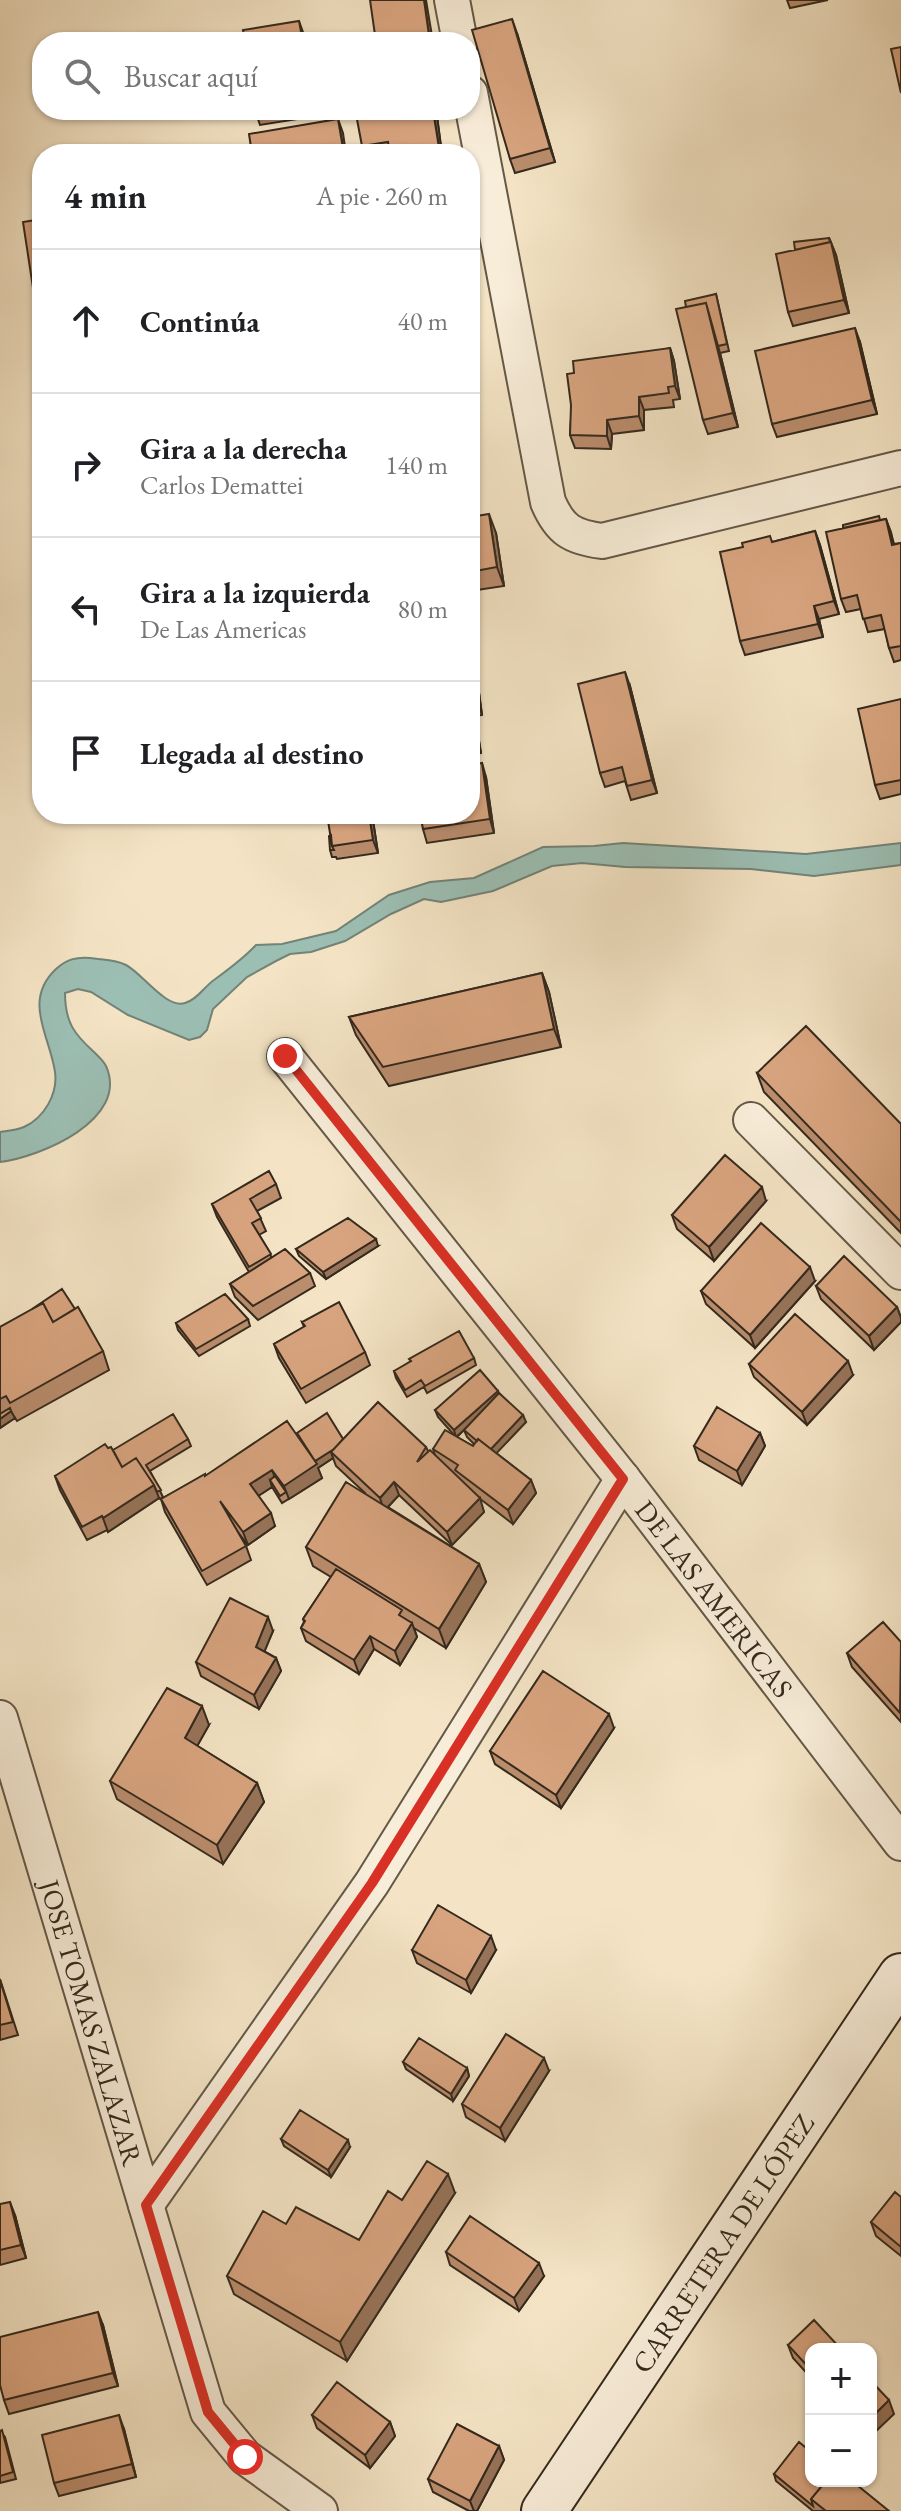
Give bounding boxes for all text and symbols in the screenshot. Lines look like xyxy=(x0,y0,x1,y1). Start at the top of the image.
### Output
search box xyxy=(32,32,480,120)
icon: search xyxy=(60,54,104,98)
text: Buscar aquí xyxy=(124,57,258,96)
text: 4 min xyxy=(64,174,147,218)
text: A pie · 260 m xyxy=(316,179,448,213)
icon: ahead xyxy=(64,299,108,343)
text: Continúa xyxy=(140,302,260,341)
text: 40 m xyxy=(398,304,448,338)
text: Gira a la derecha xyxy=(140,429,347,468)
icon: right xyxy=(64,443,108,487)
text: 140 m xyxy=(385,448,448,482)
text: Carlos Demattei xyxy=(140,468,303,502)
text: Gira a la izquierda xyxy=(140,573,370,612)
icon: left xyxy=(64,587,108,631)
text: 80 m xyxy=(398,592,448,626)
text: De Las Americas xyxy=(140,612,306,646)
icon: arrive xyxy=(64,731,108,775)
text: Llegada al destino xyxy=(140,734,364,773)
route end xyxy=(267,1038,303,1074)
street label: DE LAS AMERICAS xyxy=(627,1493,801,1705)
street label: JOSE TOMAS ZALAZAR xyxy=(31,1874,151,2171)
street label: CARRETERA DE LÓPEZ xyxy=(623,2107,822,2380)
map controls xyxy=(805,2343,877,2487)
button: + xyxy=(805,2343,877,2415)
button: − xyxy=(805,2415,877,2487)
route start xyxy=(227,2439,263,2475)

